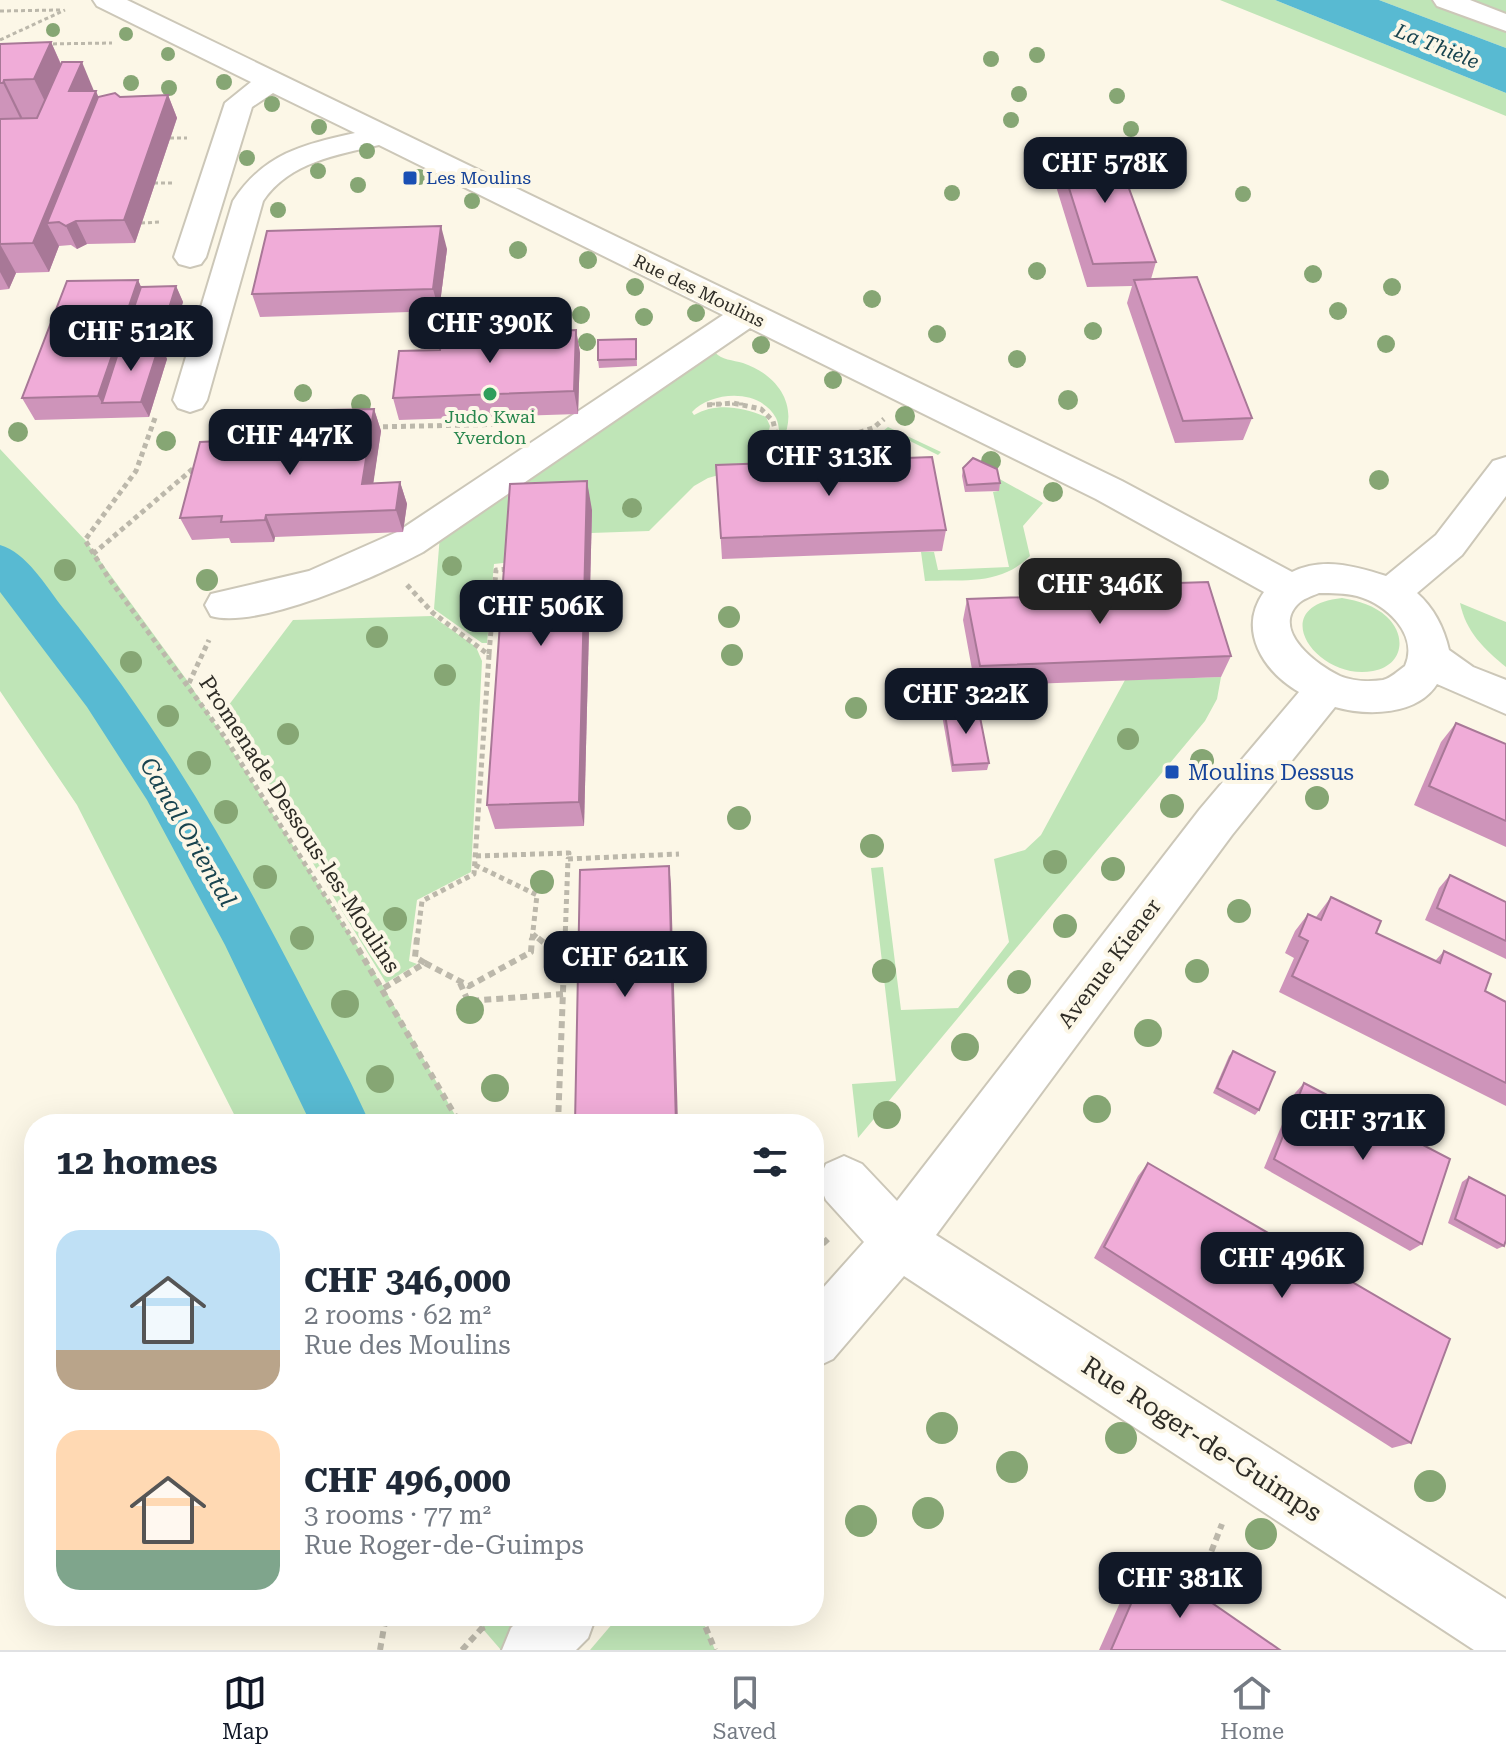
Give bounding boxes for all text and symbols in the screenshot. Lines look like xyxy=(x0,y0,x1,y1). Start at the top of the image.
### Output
water label: La Thièle xyxy=(1391,18,1482,74)
pin: CHF 578K xyxy=(1022,137,1188,205)
text: CHF 578K xyxy=(1042,148,1168,178)
place label: Les Moulins xyxy=(426,167,531,188)
marker: Les Moulins xyxy=(401,169,419,187)
street label: Rue des Moulins xyxy=(630,250,768,331)
pin: CHF 390K xyxy=(407,297,573,365)
pin: CHF 512K xyxy=(48,305,214,373)
text: CHF 390K xyxy=(427,308,553,338)
text: CHF 512K xyxy=(68,316,194,346)
marker: Judo Kwai Yverdon xyxy=(481,385,499,403)
place label: Judo Kwai Yverdon xyxy=(445,406,536,448)
pin: CHF 447K xyxy=(207,409,373,477)
text: CHF 447K xyxy=(227,420,353,450)
pin: CHF 313K xyxy=(746,430,912,498)
text: CHF 313K xyxy=(766,441,892,471)
pin: CHF 346K xyxy=(1017,558,1183,626)
text: CHF 346K xyxy=(1037,569,1163,599)
pin: CHF 506K xyxy=(458,580,624,648)
text: CHF 506K xyxy=(478,591,604,621)
pin: CHF 322K xyxy=(883,668,1049,736)
street label: Promenade Dessous-les-Moulins xyxy=(194,671,405,977)
text: CHF 322K xyxy=(903,679,1029,709)
water label: Canal Oriental xyxy=(134,752,242,912)
place label: Moulins Dessus xyxy=(1188,760,1354,785)
marker: Moulins Dessus xyxy=(1163,763,1181,781)
street label: Avenue Kiener xyxy=(1053,894,1166,1033)
pin: CHF 621K xyxy=(542,931,708,999)
text: CHF 621K xyxy=(562,942,688,972)
pin: CHF 371K xyxy=(1280,1094,1446,1162)
text: CHF 371K xyxy=(1300,1105,1426,1135)
icon: filters xyxy=(748,1140,792,1184)
text: 12 homes xyxy=(56,1142,218,1182)
pin: CHF 496K xyxy=(1199,1232,1365,1300)
text: CHF 496K xyxy=(1219,1243,1345,1273)
text: CHF 346,000 xyxy=(304,1260,511,1300)
icon: home xyxy=(120,1262,216,1358)
text: 2 rooms · 62 m² xyxy=(304,1300,491,1330)
text: Rue des Moulins xyxy=(304,1330,511,1360)
street label: Rue Roger-de-Guimps xyxy=(1076,1350,1328,1528)
text: CHF 496,000 xyxy=(304,1460,511,1500)
icon: home xyxy=(120,1462,216,1558)
text: 3 rooms · 77 m² xyxy=(304,1500,491,1530)
text: Rue Roger-de-Guimps xyxy=(304,1530,584,1560)
pin: CHF 381K xyxy=(1097,1552,1263,1620)
text: CHF 381K xyxy=(1117,1563,1243,1593)
tab: Map xyxy=(222,1671,269,1744)
tab: Saved xyxy=(713,1671,777,1744)
tab: Home xyxy=(1220,1671,1284,1744)

